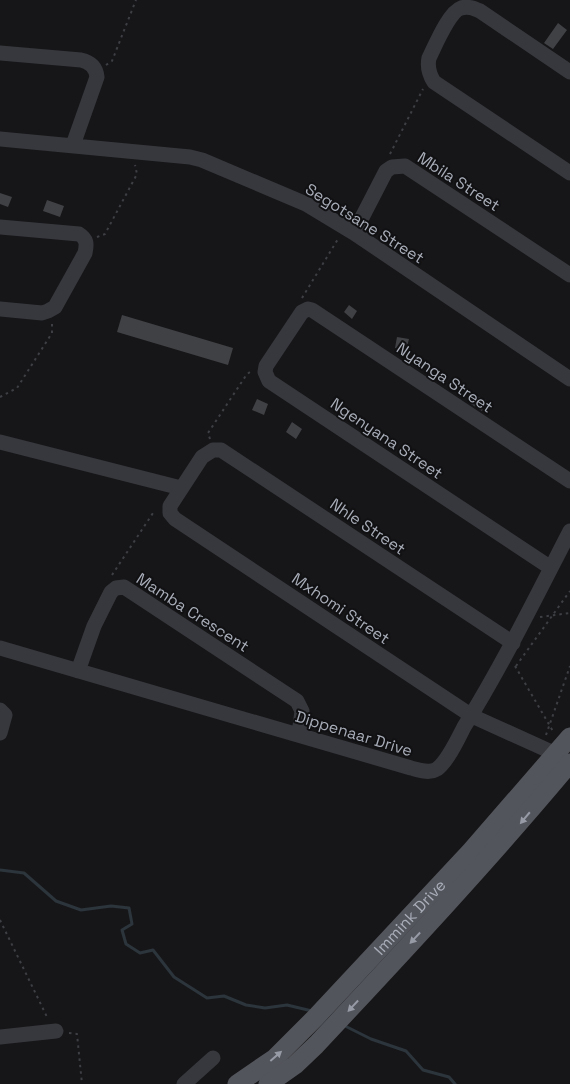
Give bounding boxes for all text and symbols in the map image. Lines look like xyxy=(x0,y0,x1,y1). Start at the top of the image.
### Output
street label: Mbila Street xyxy=(414,147,504,216)
street label: Segotsane Street xyxy=(301,178,428,268)
street label: Nyanga Street xyxy=(392,337,497,417)
street label: Ngenyana Street xyxy=(327,393,447,484)
street label: Nhle Street xyxy=(326,493,410,559)
street label: Mamba Crescent xyxy=(132,568,253,657)
street label: Mxhomi Street xyxy=(288,568,394,649)
street label: Dippenaar Drive xyxy=(293,706,415,761)
one-way arrow xyxy=(519,811,530,824)
street label: Immink Drive xyxy=(369,875,450,960)
one-way arrow xyxy=(410,931,421,944)
one-way arrow xyxy=(347,999,359,1011)
one-way arrow xyxy=(270,1050,283,1061)

